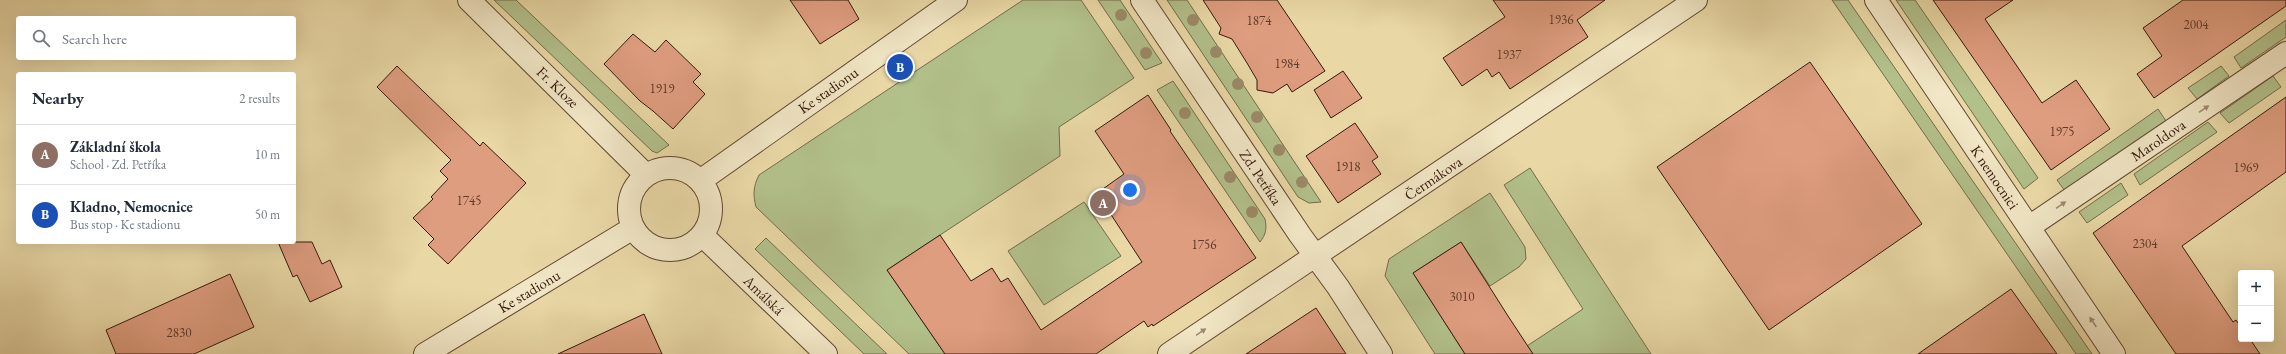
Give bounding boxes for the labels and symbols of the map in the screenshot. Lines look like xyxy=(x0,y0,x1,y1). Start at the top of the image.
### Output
house number: 1936 xyxy=(1549,11,1573,28)
house number: 1874 xyxy=(1247,12,1272,29)
house number: 2004 xyxy=(2184,16,2209,33)
house number: 1937 xyxy=(1497,46,1522,63)
pin: B xyxy=(887,52,913,82)
house number: 1984 xyxy=(1275,55,1300,72)
street label: Fr. Kloze xyxy=(533,62,583,112)
street label: Ke stadionu xyxy=(794,62,862,118)
house number: 1919 xyxy=(650,80,675,97)
one-way arrow xyxy=(2199,105,2209,113)
street label: Maroldova xyxy=(2127,115,2189,165)
house number: 1975 xyxy=(2050,123,2074,140)
street label: K nemocnici xyxy=(1967,141,2024,213)
street label: Zd. Petříka xyxy=(1236,146,1286,208)
street label: Čermákova xyxy=(1400,152,1466,204)
house number: 1918 xyxy=(1336,158,1360,175)
house number: 1969 xyxy=(2234,159,2259,176)
your location xyxy=(1120,180,1140,200)
pin: A xyxy=(1090,188,1116,218)
house number: 1745 xyxy=(457,192,481,209)
one-way arrow xyxy=(2056,201,2067,209)
house number: 2304 xyxy=(2133,235,2158,252)
house number: 1756 xyxy=(1192,236,1216,253)
street label: Ke stadionu xyxy=(494,265,564,317)
street label: Amálská xyxy=(739,270,788,319)
house number: 3010 xyxy=(1450,288,1474,305)
one-way arrow xyxy=(2089,316,2096,327)
house number: 2830 xyxy=(167,324,191,341)
one-way arrow xyxy=(1196,328,1207,336)

